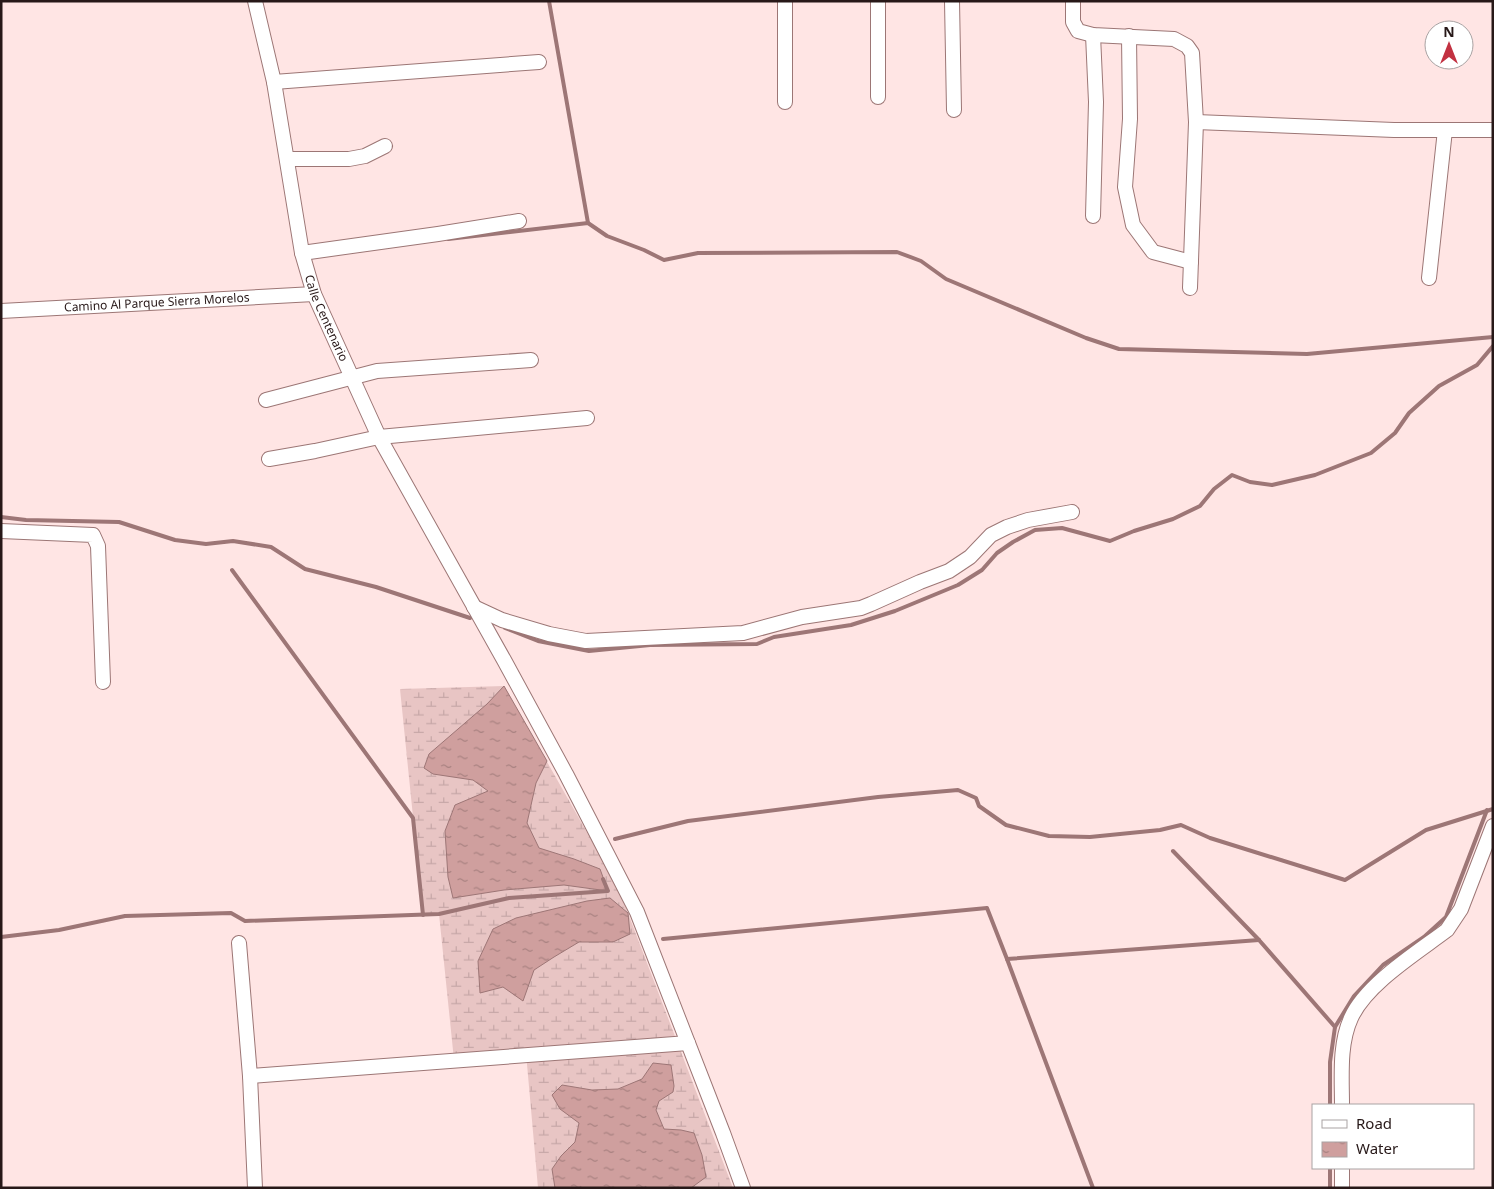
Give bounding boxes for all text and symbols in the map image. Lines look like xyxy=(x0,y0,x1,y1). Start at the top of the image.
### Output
north arrow xyxy=(1424,20,1474,70)
text: N xyxy=(1443,22,1455,41)
street label: Calle Centenario xyxy=(301,273,353,364)
street label: Camino Al Parque Sierra Morelos xyxy=(64,289,250,316)
legend xyxy=(1312,1104,1474,1169)
text: Road xyxy=(1356,1113,1392,1133)
text: Water xyxy=(1356,1138,1398,1158)

